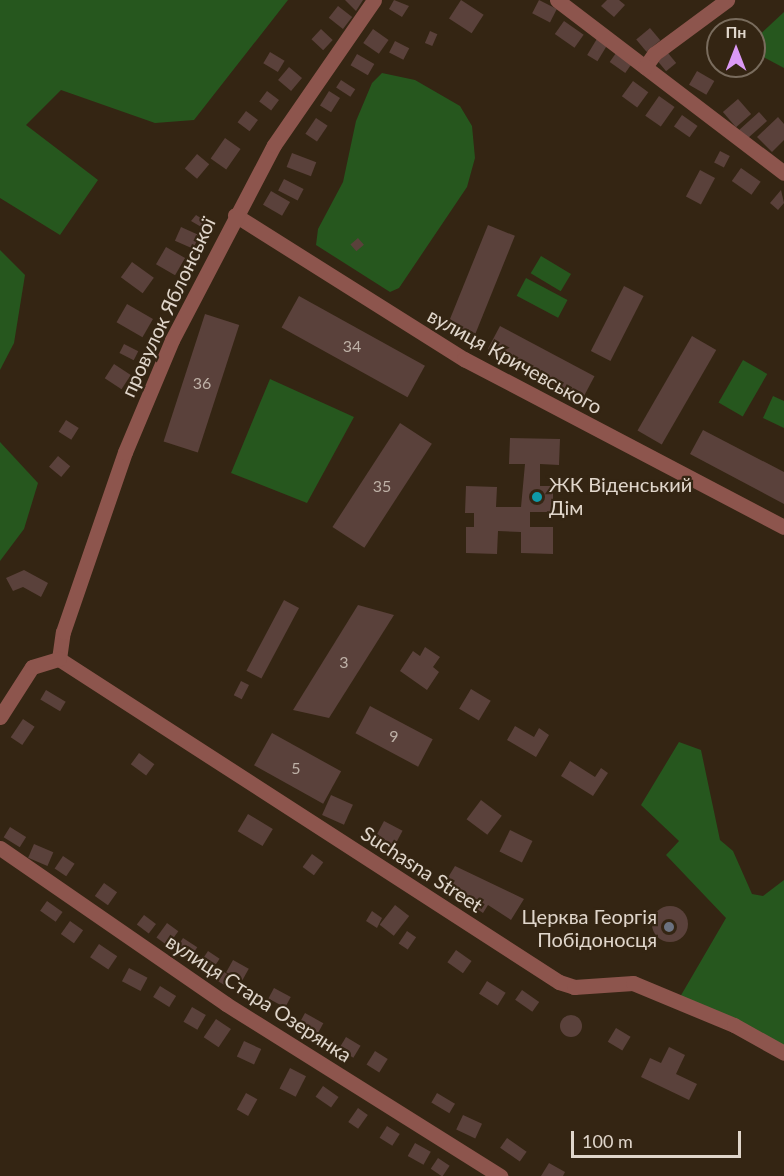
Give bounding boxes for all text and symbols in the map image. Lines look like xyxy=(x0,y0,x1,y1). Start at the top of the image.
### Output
north arrow xyxy=(706,18,766,78)
text: Пн xyxy=(726,22,746,41)
street label: провулок Яблонської xyxy=(116,213,220,401)
street label: вулиця Кричевського xyxy=(424,303,606,419)
house number: 34 xyxy=(343,336,361,356)
house number: 36 xyxy=(193,373,211,393)
place label: ЖК Віденський Дім xyxy=(549,473,692,520)
house number: 35 xyxy=(373,476,391,496)
marker: ЖК Віденський Дім xyxy=(530,490,544,504)
house number: 3 xyxy=(339,652,349,672)
house number: 9 xyxy=(389,726,399,746)
house number: 5 xyxy=(291,758,301,778)
street label: Suchasna Street xyxy=(357,821,487,917)
place label: Церква Георгія Побідоносця xyxy=(522,904,657,951)
marker: Церква Георгія Побідоносця xyxy=(662,920,676,934)
street label: вулиця Стара Озерянка xyxy=(162,929,356,1067)
scale bar xyxy=(574,1119,744,1157)
text: 100 m xyxy=(582,1130,633,1152)

